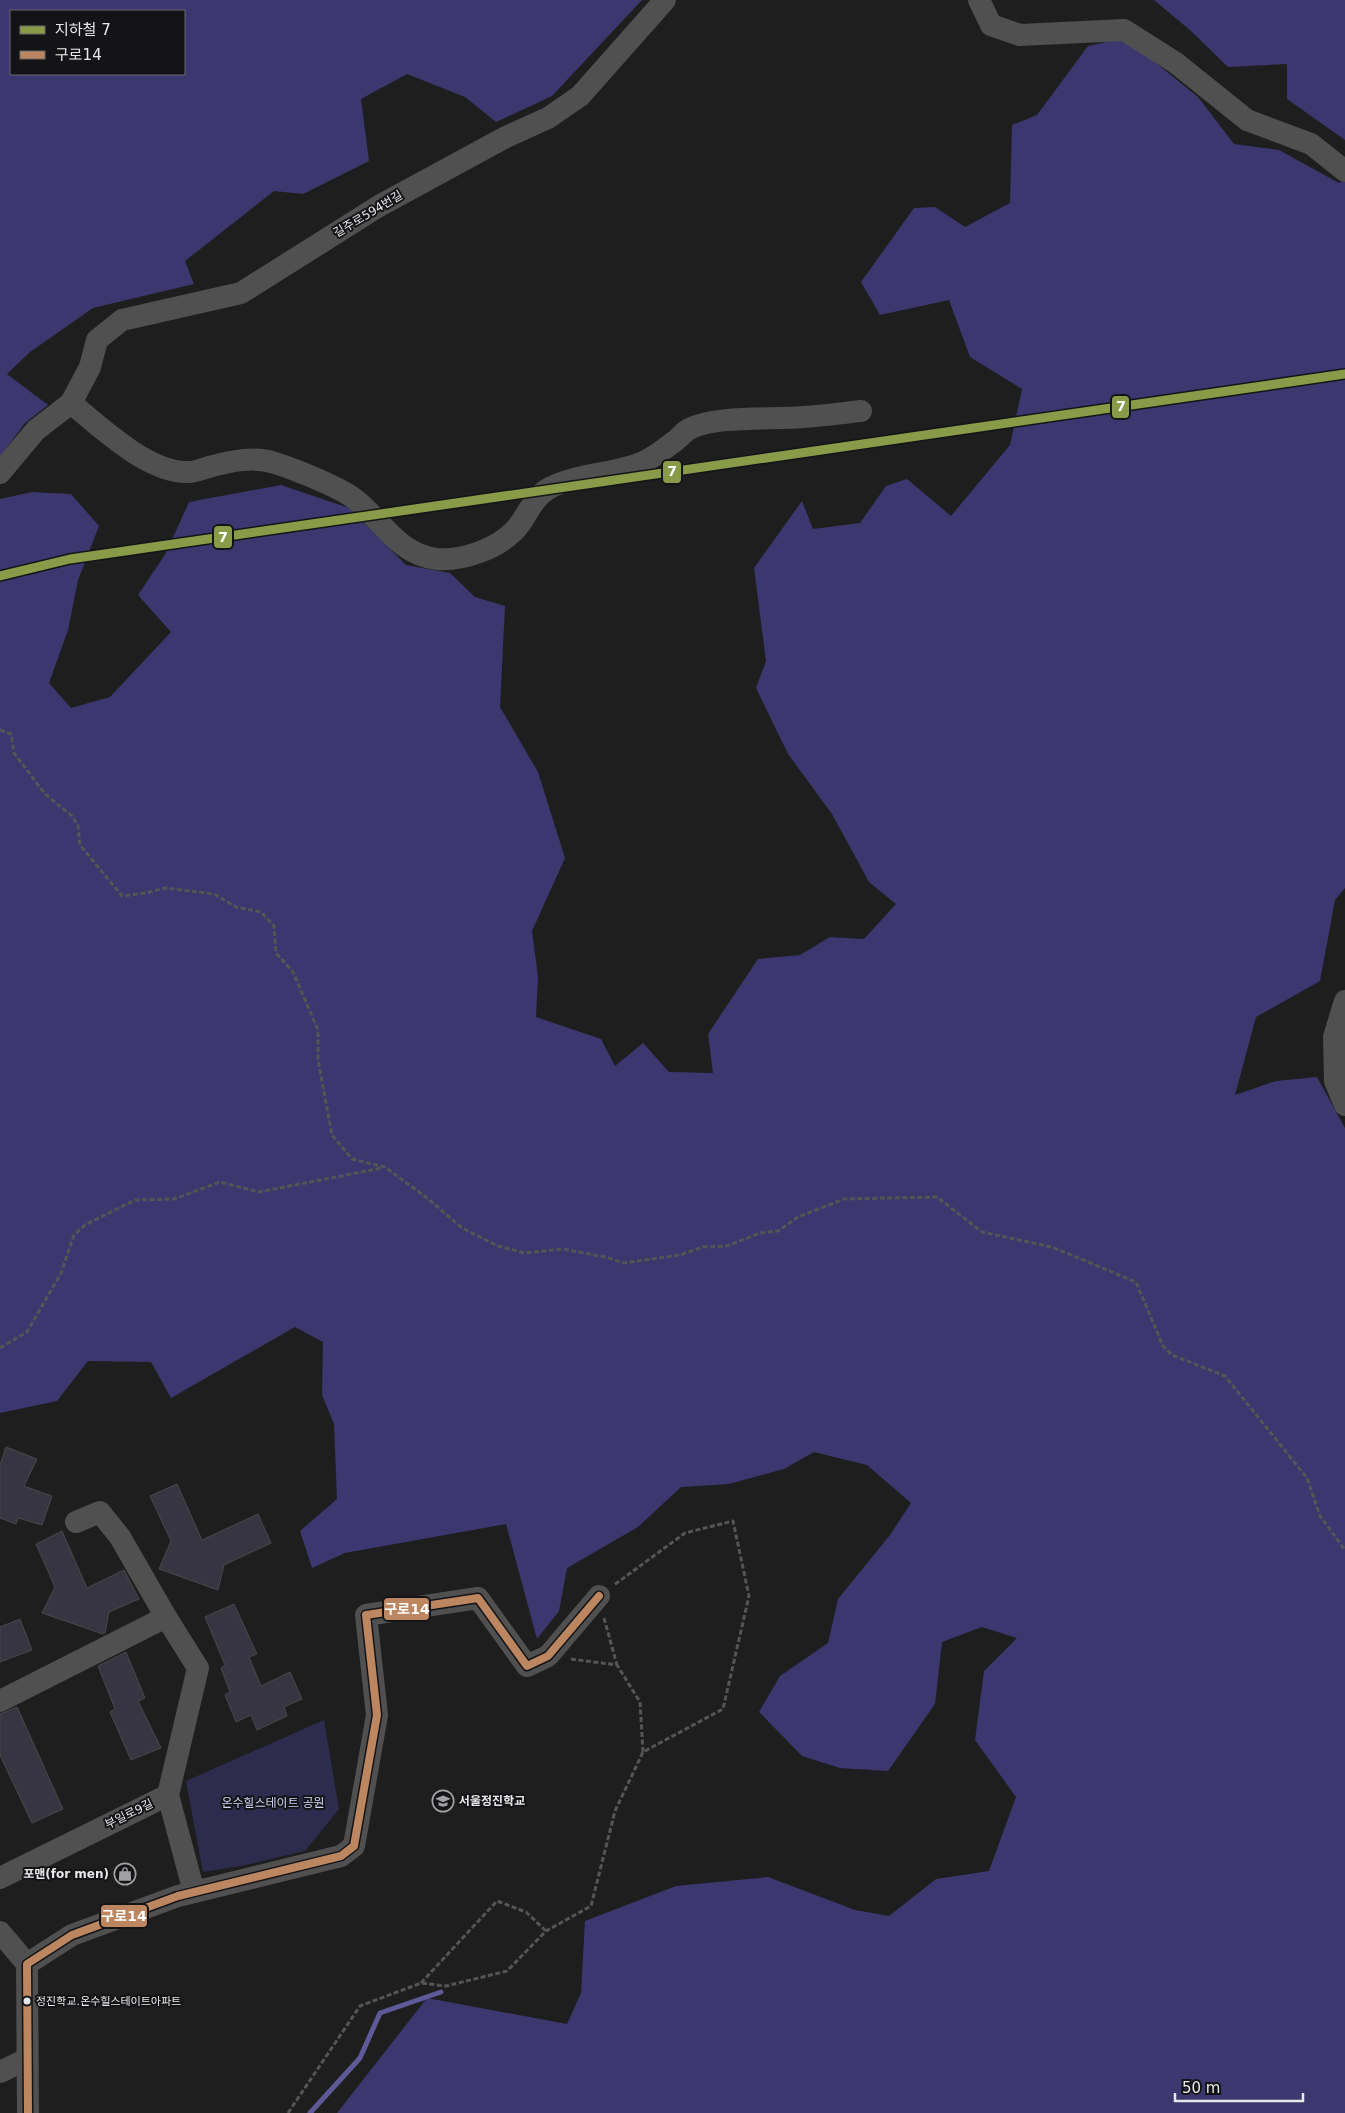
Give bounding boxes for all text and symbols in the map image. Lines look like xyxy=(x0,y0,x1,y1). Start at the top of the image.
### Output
legend xyxy=(10,10,185,75)
text: 지하철 7 xyxy=(55,21,111,39)
text: 구로14 xyxy=(55,46,102,64)
street label: 길주로594번길 xyxy=(331,188,405,240)
line badge: 7 xyxy=(1111,395,1130,419)
text: 7 xyxy=(1116,398,1126,414)
line badge: 7 xyxy=(662,460,682,484)
text: 7 xyxy=(667,463,677,479)
line badge: 7 xyxy=(213,525,233,549)
text: 7 xyxy=(218,529,228,545)
line badge: 구로14 xyxy=(383,1597,430,1621)
text: 구로14 xyxy=(384,1601,430,1617)
school or university icon: 서울정진학교 xyxy=(431,1789,455,1813)
place label: 서울정진학교 xyxy=(459,1794,525,1808)
street label: 부일로9길 xyxy=(103,1796,155,1832)
park label: 온수힐스테이트 공원 xyxy=(221,1796,325,1810)
shop icon: 포맨(for men) xyxy=(113,1862,137,1886)
place label: 포맨(for men) xyxy=(23,1867,109,1881)
line badge: 구로14 xyxy=(100,1904,148,1928)
text: 구로14 xyxy=(101,1908,147,1924)
place label: 정진학교.온수힐스테이트아파트 xyxy=(36,1995,181,2008)
marker: 정진학교.온수힐스테이트아파트 xyxy=(22,1996,32,2006)
scale bar xyxy=(1175,2070,1302,2102)
text: 50 m xyxy=(1182,2079,1220,2097)

